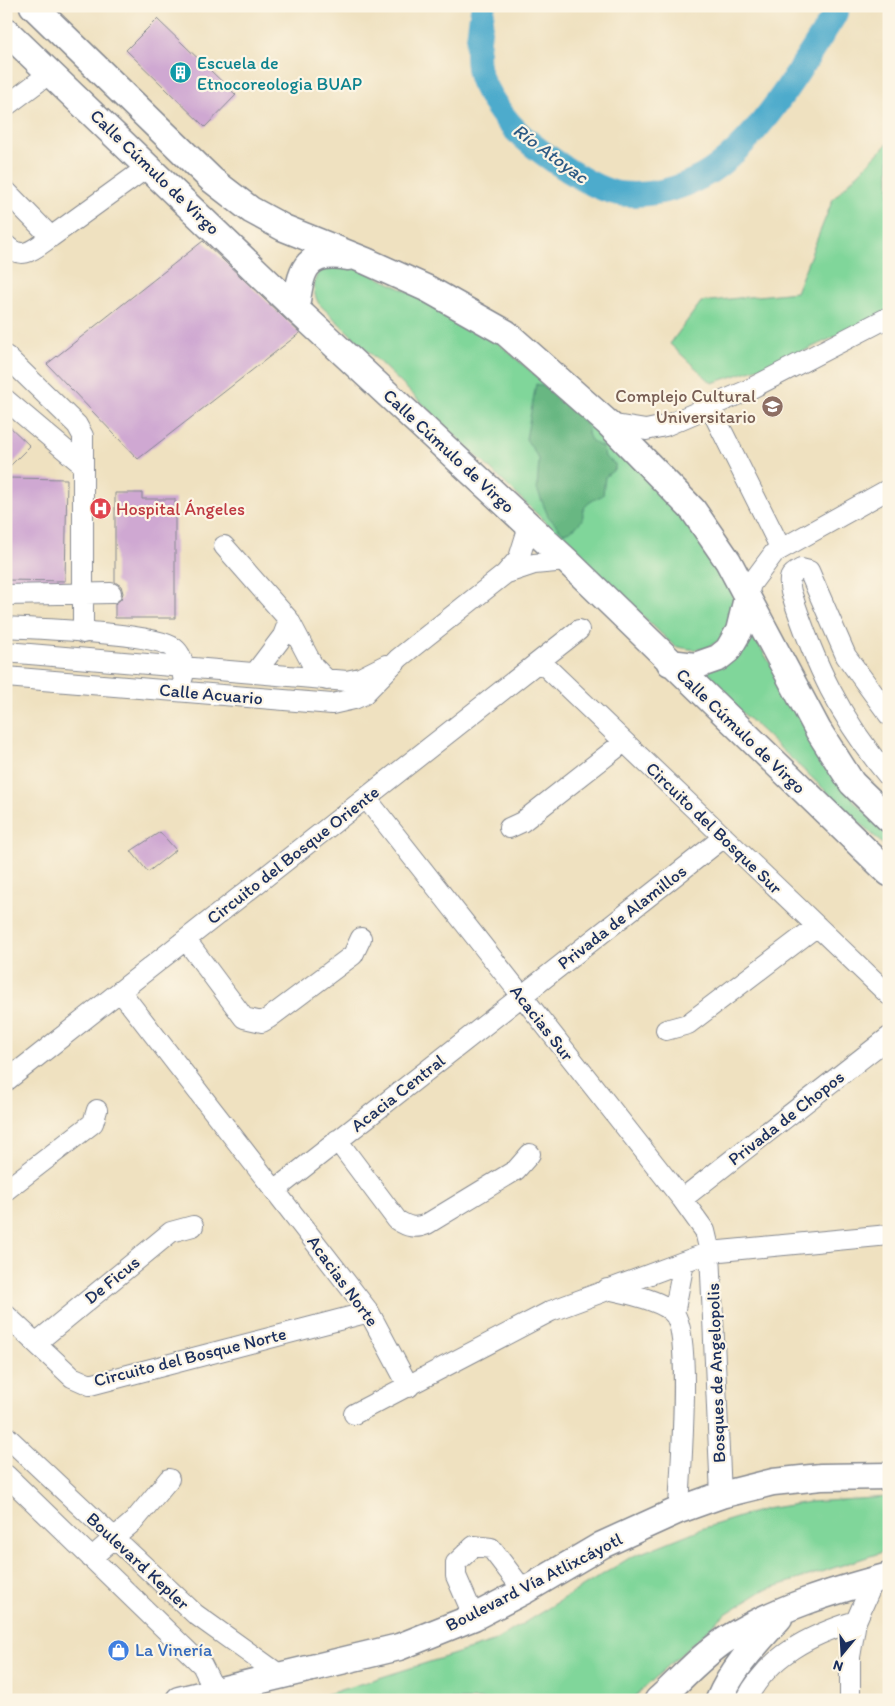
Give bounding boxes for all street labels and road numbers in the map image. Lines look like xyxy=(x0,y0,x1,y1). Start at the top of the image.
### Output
street label: Calle Cúmulo de Virgo xyxy=(86,104,224,240)
street label: Calle Cúmulo de Virgo xyxy=(379,384,519,518)
street label: Calle Cúmulo de Virgo xyxy=(672,663,810,799)
street label: Calle Acuario xyxy=(158,679,264,709)
street label: Circuito del Bosque Sur xyxy=(641,757,787,899)
street label: Circuito del Bosque Oriente xyxy=(202,781,384,929)
street label: Privada de Alamillos xyxy=(553,860,691,974)
street label: Acacias Sur xyxy=(505,980,579,1066)
street label: Acacia Central xyxy=(347,1049,449,1137)
street label: Privada de Chopos xyxy=(723,1066,849,1170)
street label: Acacias Norte xyxy=(303,1231,383,1331)
street label: De Ficus xyxy=(80,1251,144,1309)
street label: Bosques de Angelopolis xyxy=(702,1283,730,1463)
street label: Circuito del Bosque Norte xyxy=(91,1322,289,1392)
street label: Boulevard Kepler xyxy=(82,1508,195,1615)
street label: Boulevard Vía Atlixcáyotl xyxy=(442,1528,626,1636)

